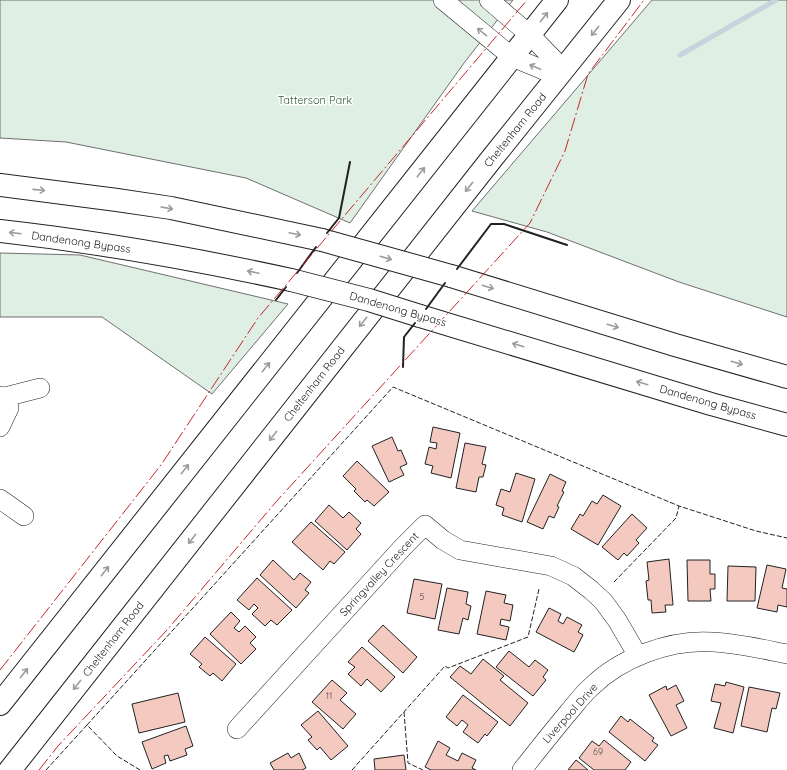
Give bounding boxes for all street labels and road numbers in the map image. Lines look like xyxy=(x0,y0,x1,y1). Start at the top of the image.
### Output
street label: Cheltenham Road xyxy=(481,90,549,170)
street label: Dandenong Bypass xyxy=(30,228,132,256)
street label: Dandenong Bypass xyxy=(348,288,448,330)
street label: Cheltenham Road xyxy=(280,344,348,424)
street label: Dandenong Bypass xyxy=(658,381,758,423)
street label: Springvalley Crescent xyxy=(336,529,422,619)
street label: Cheltenham Road xyxy=(79,599,147,679)
street label: Liverpool Drive xyxy=(539,680,601,746)

